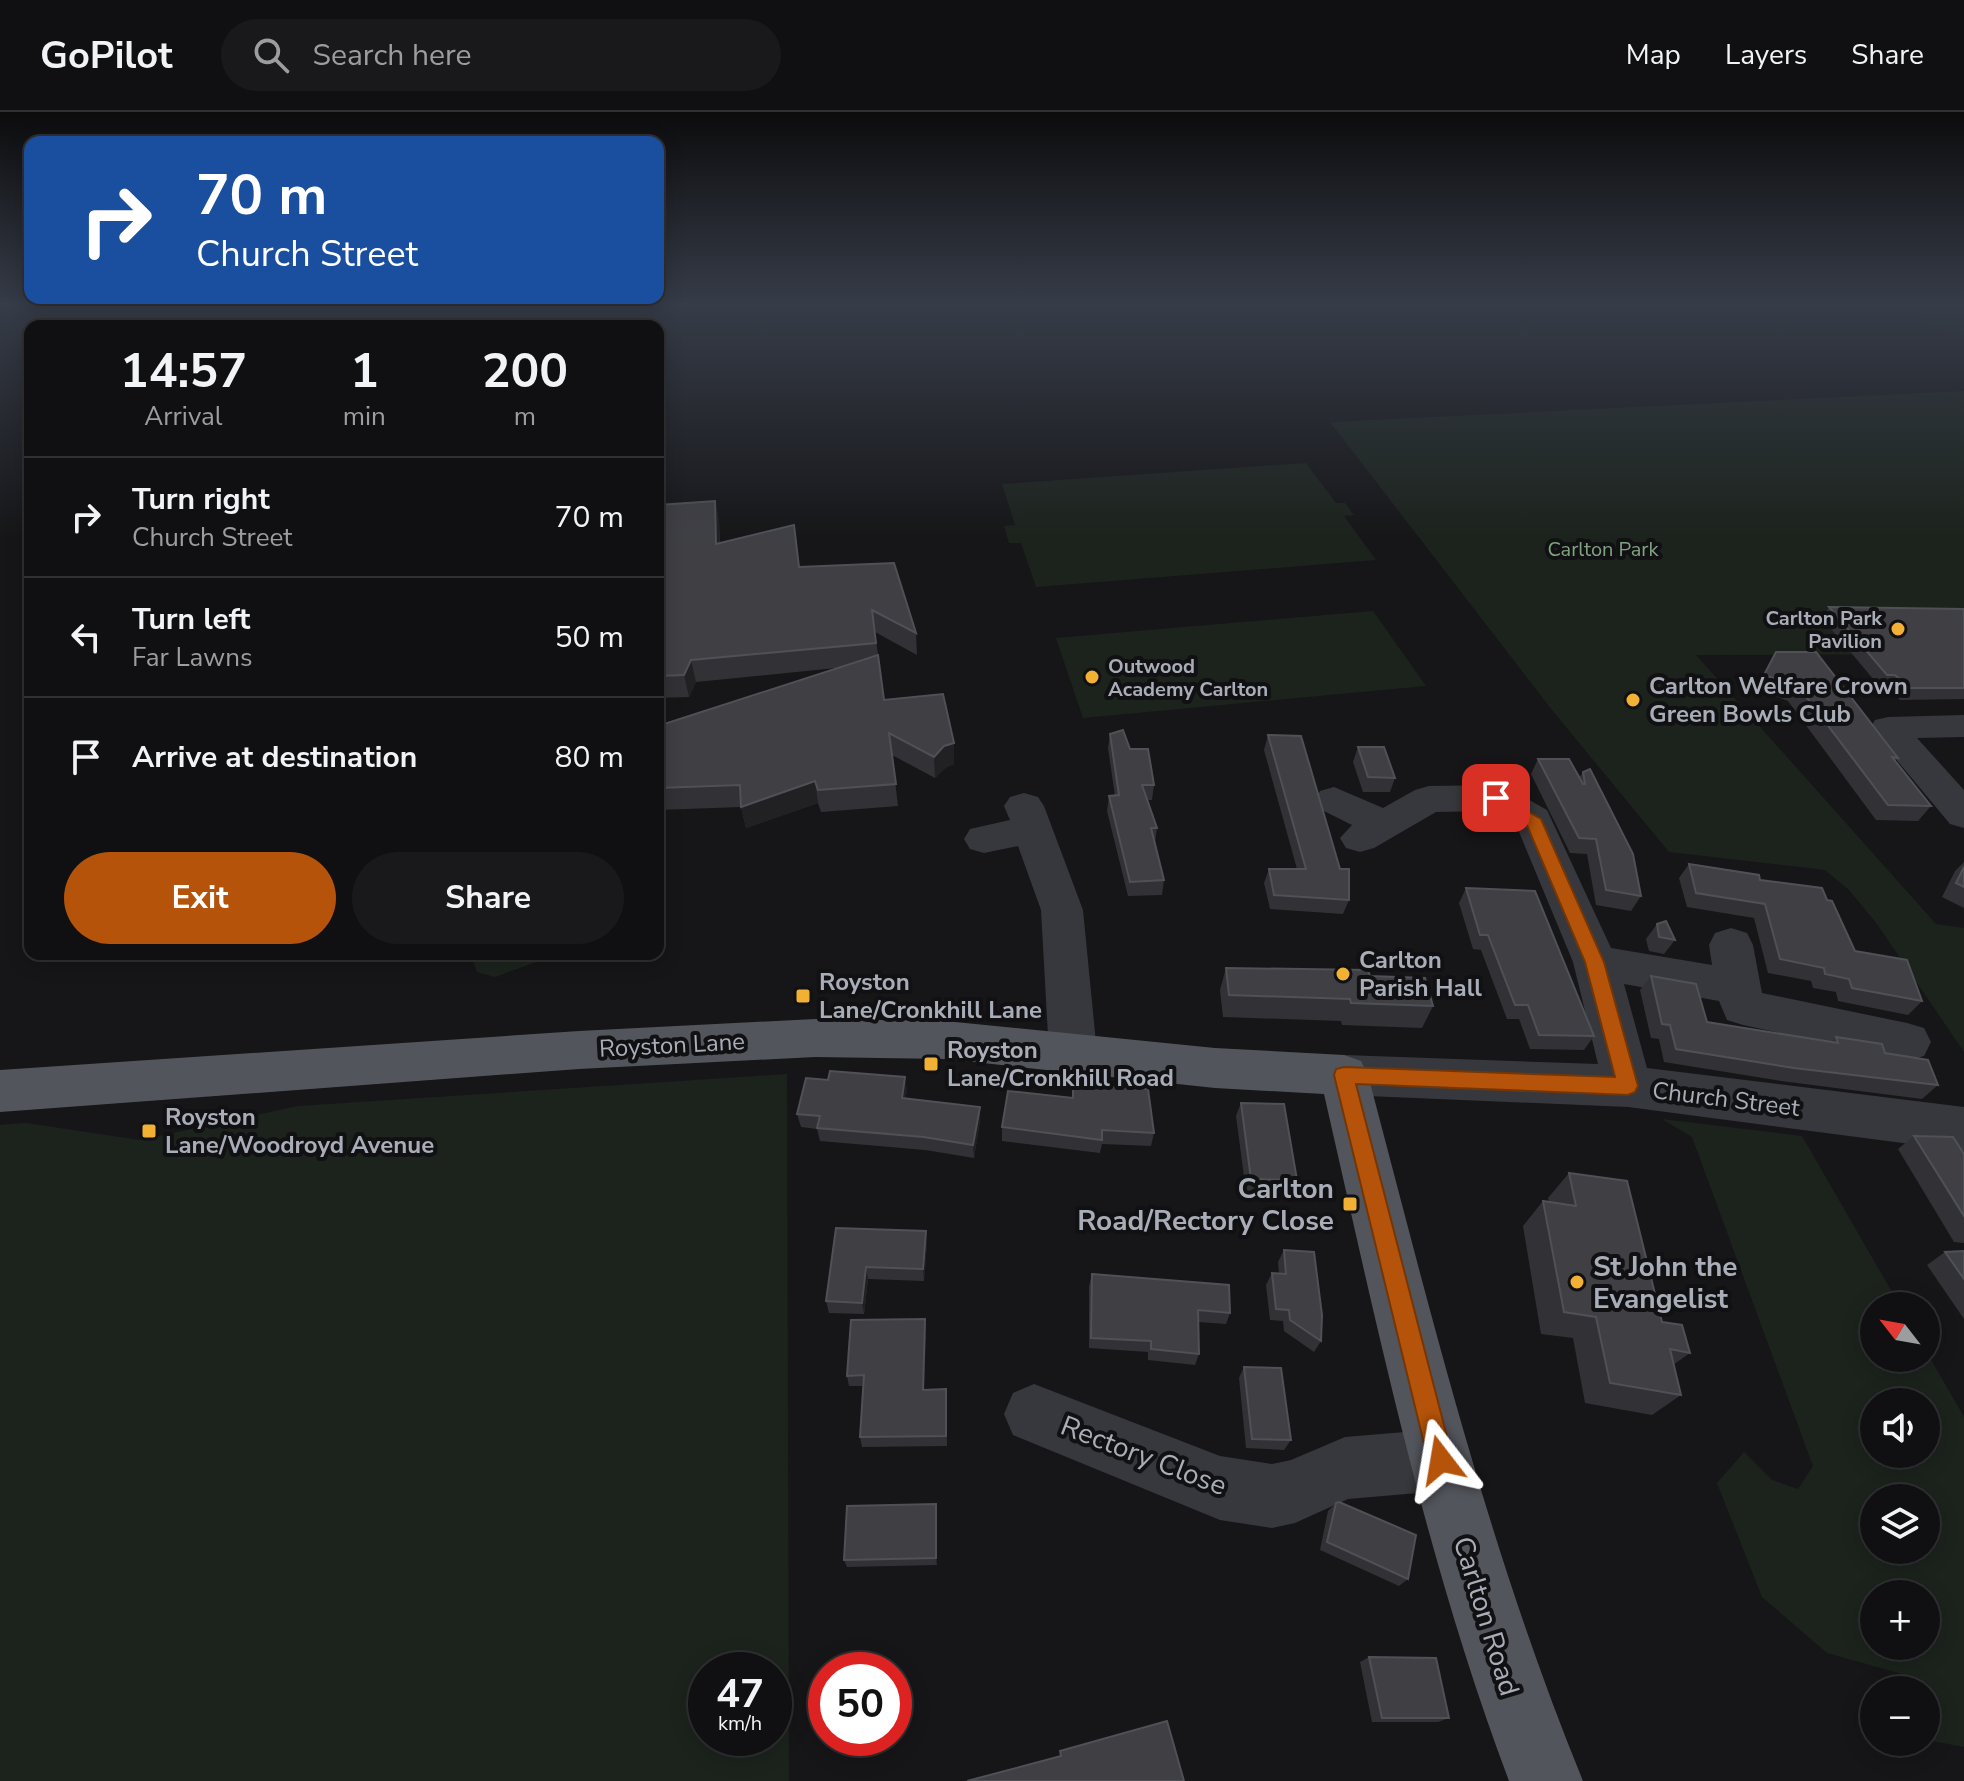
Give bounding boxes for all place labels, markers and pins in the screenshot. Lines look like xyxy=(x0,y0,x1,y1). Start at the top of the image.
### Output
place label: Carlton Park Pavilion xyxy=(1766,605,1883,655)
marker: Carlton Park Pavilion xyxy=(1889,620,1907,638)
place label: Outwood Academy Carlton xyxy=(1108,653,1268,703)
marker: Outwood Academy Carlton xyxy=(1083,668,1101,686)
place label: Carlton Welfare Crown Green Bowls Club xyxy=(1649,670,1908,730)
marker: Carlton Welfare Crown Green Bowls Club xyxy=(1624,691,1642,709)
pin xyxy=(1462,764,1530,832)
place label: Carlton Parish Hall xyxy=(1359,944,1482,1004)
marker: Carlton Parish Hall xyxy=(1334,965,1352,983)
place label: Royston Lane/Cronkhill Lane xyxy=(819,966,1042,1026)
marker: Royston Lane/Cronkhill Lane xyxy=(794,987,812,1005)
place label: Royston Lane/Cronkhill Road xyxy=(947,1034,1174,1094)
marker: Royston Lane/Cronkhill Road xyxy=(922,1055,940,1073)
place label: Royston Lane/Woodroyd Avenue xyxy=(165,1101,434,1161)
marker: Royston Lane/Woodroyd Avenue xyxy=(140,1122,158,1140)
place label: Carlton Road/Rectory Close xyxy=(1077,1170,1334,1240)
marker: Carlton Road/Rectory Close xyxy=(1341,1195,1359,1213)
place label: St John the Evangelist xyxy=(1593,1248,1738,1318)
marker: St John the Evangelist xyxy=(1568,1273,1586,1291)

